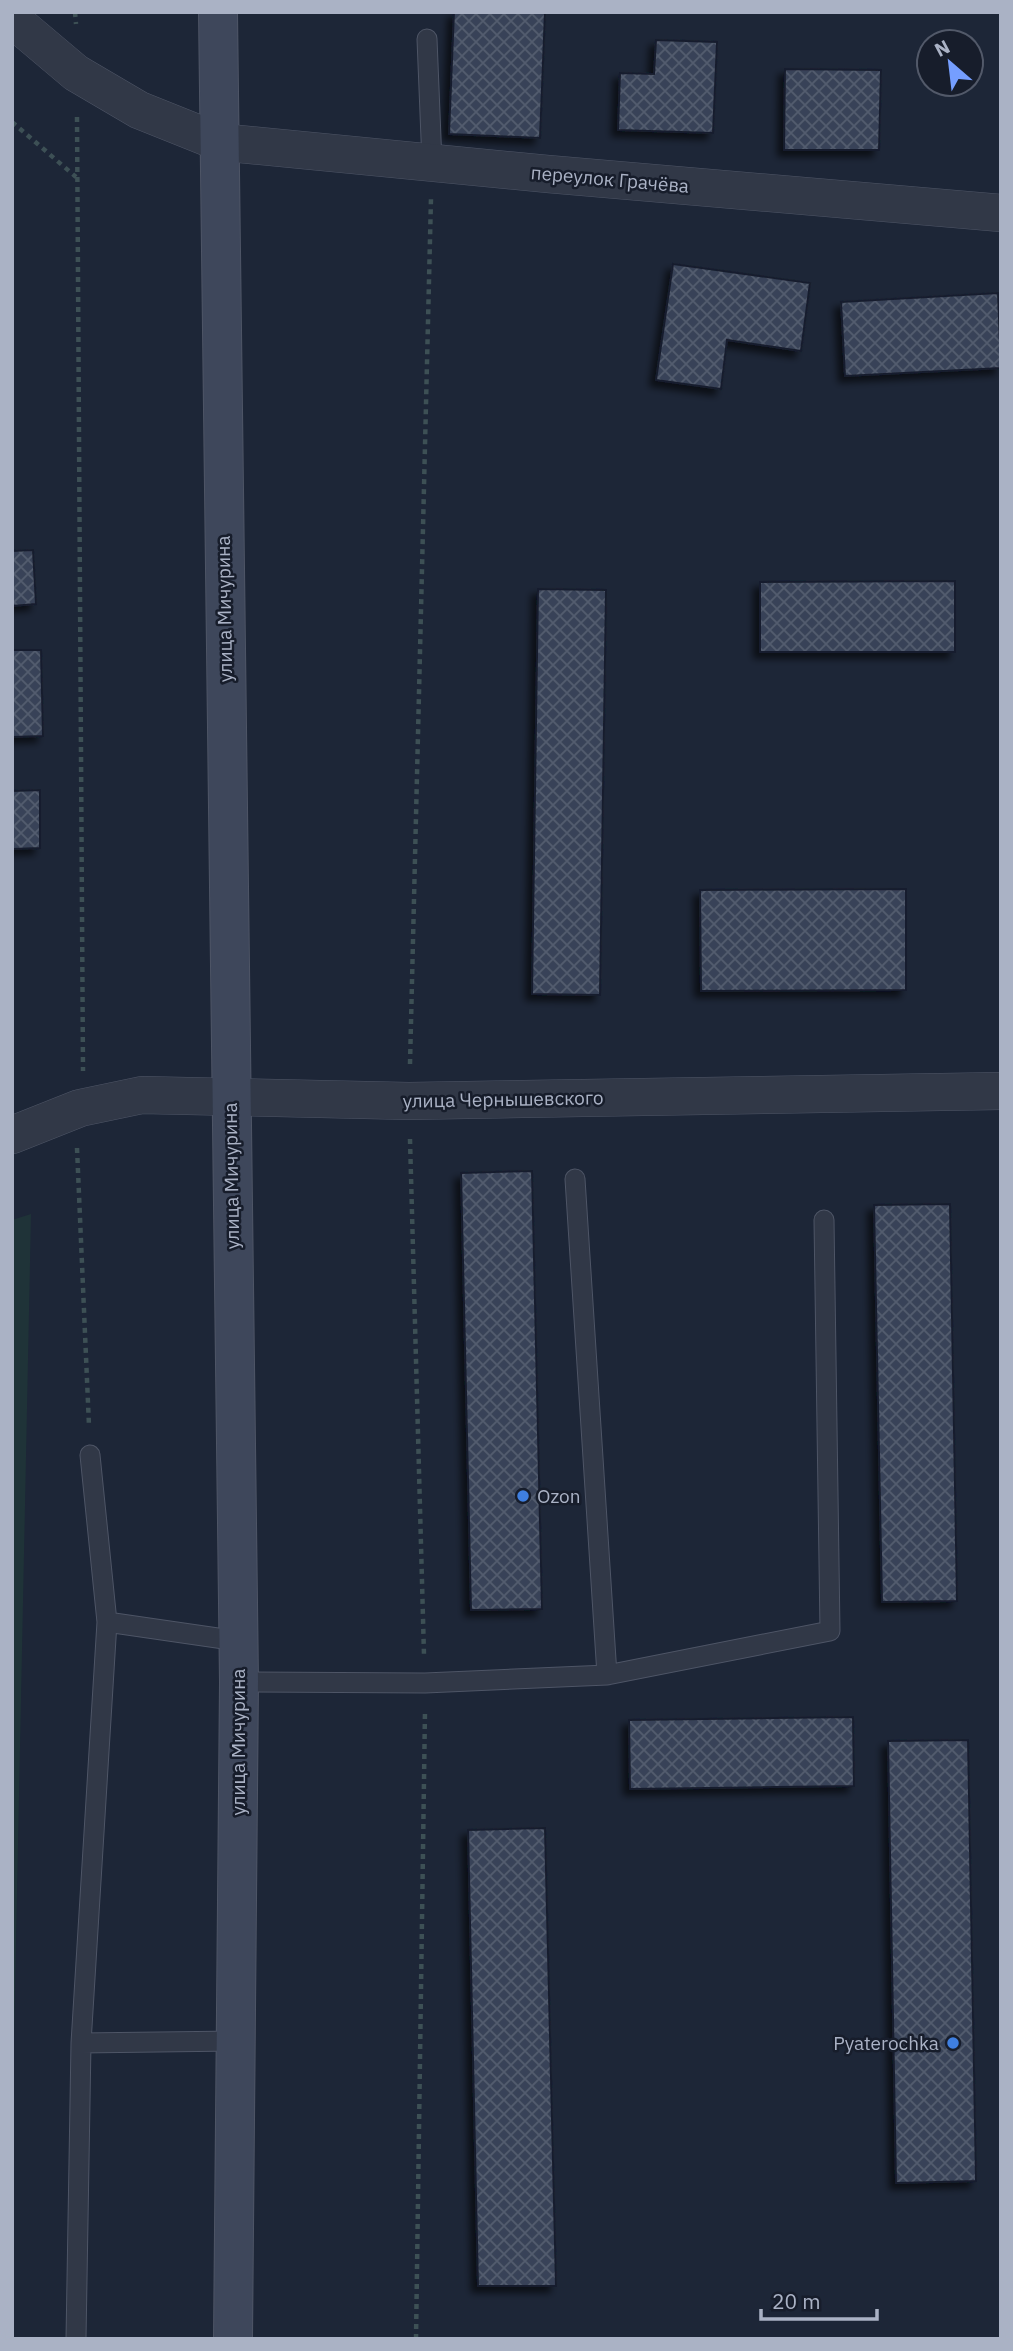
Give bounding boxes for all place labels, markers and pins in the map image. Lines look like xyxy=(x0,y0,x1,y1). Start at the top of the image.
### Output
place label: Ozon xyxy=(537,1484,581,1508)
marker: Ozon xyxy=(515,1488,531,1504)
place label: Pyaterochka xyxy=(833,2031,939,2055)
marker: Pyaterochka xyxy=(945,2035,961,2051)

